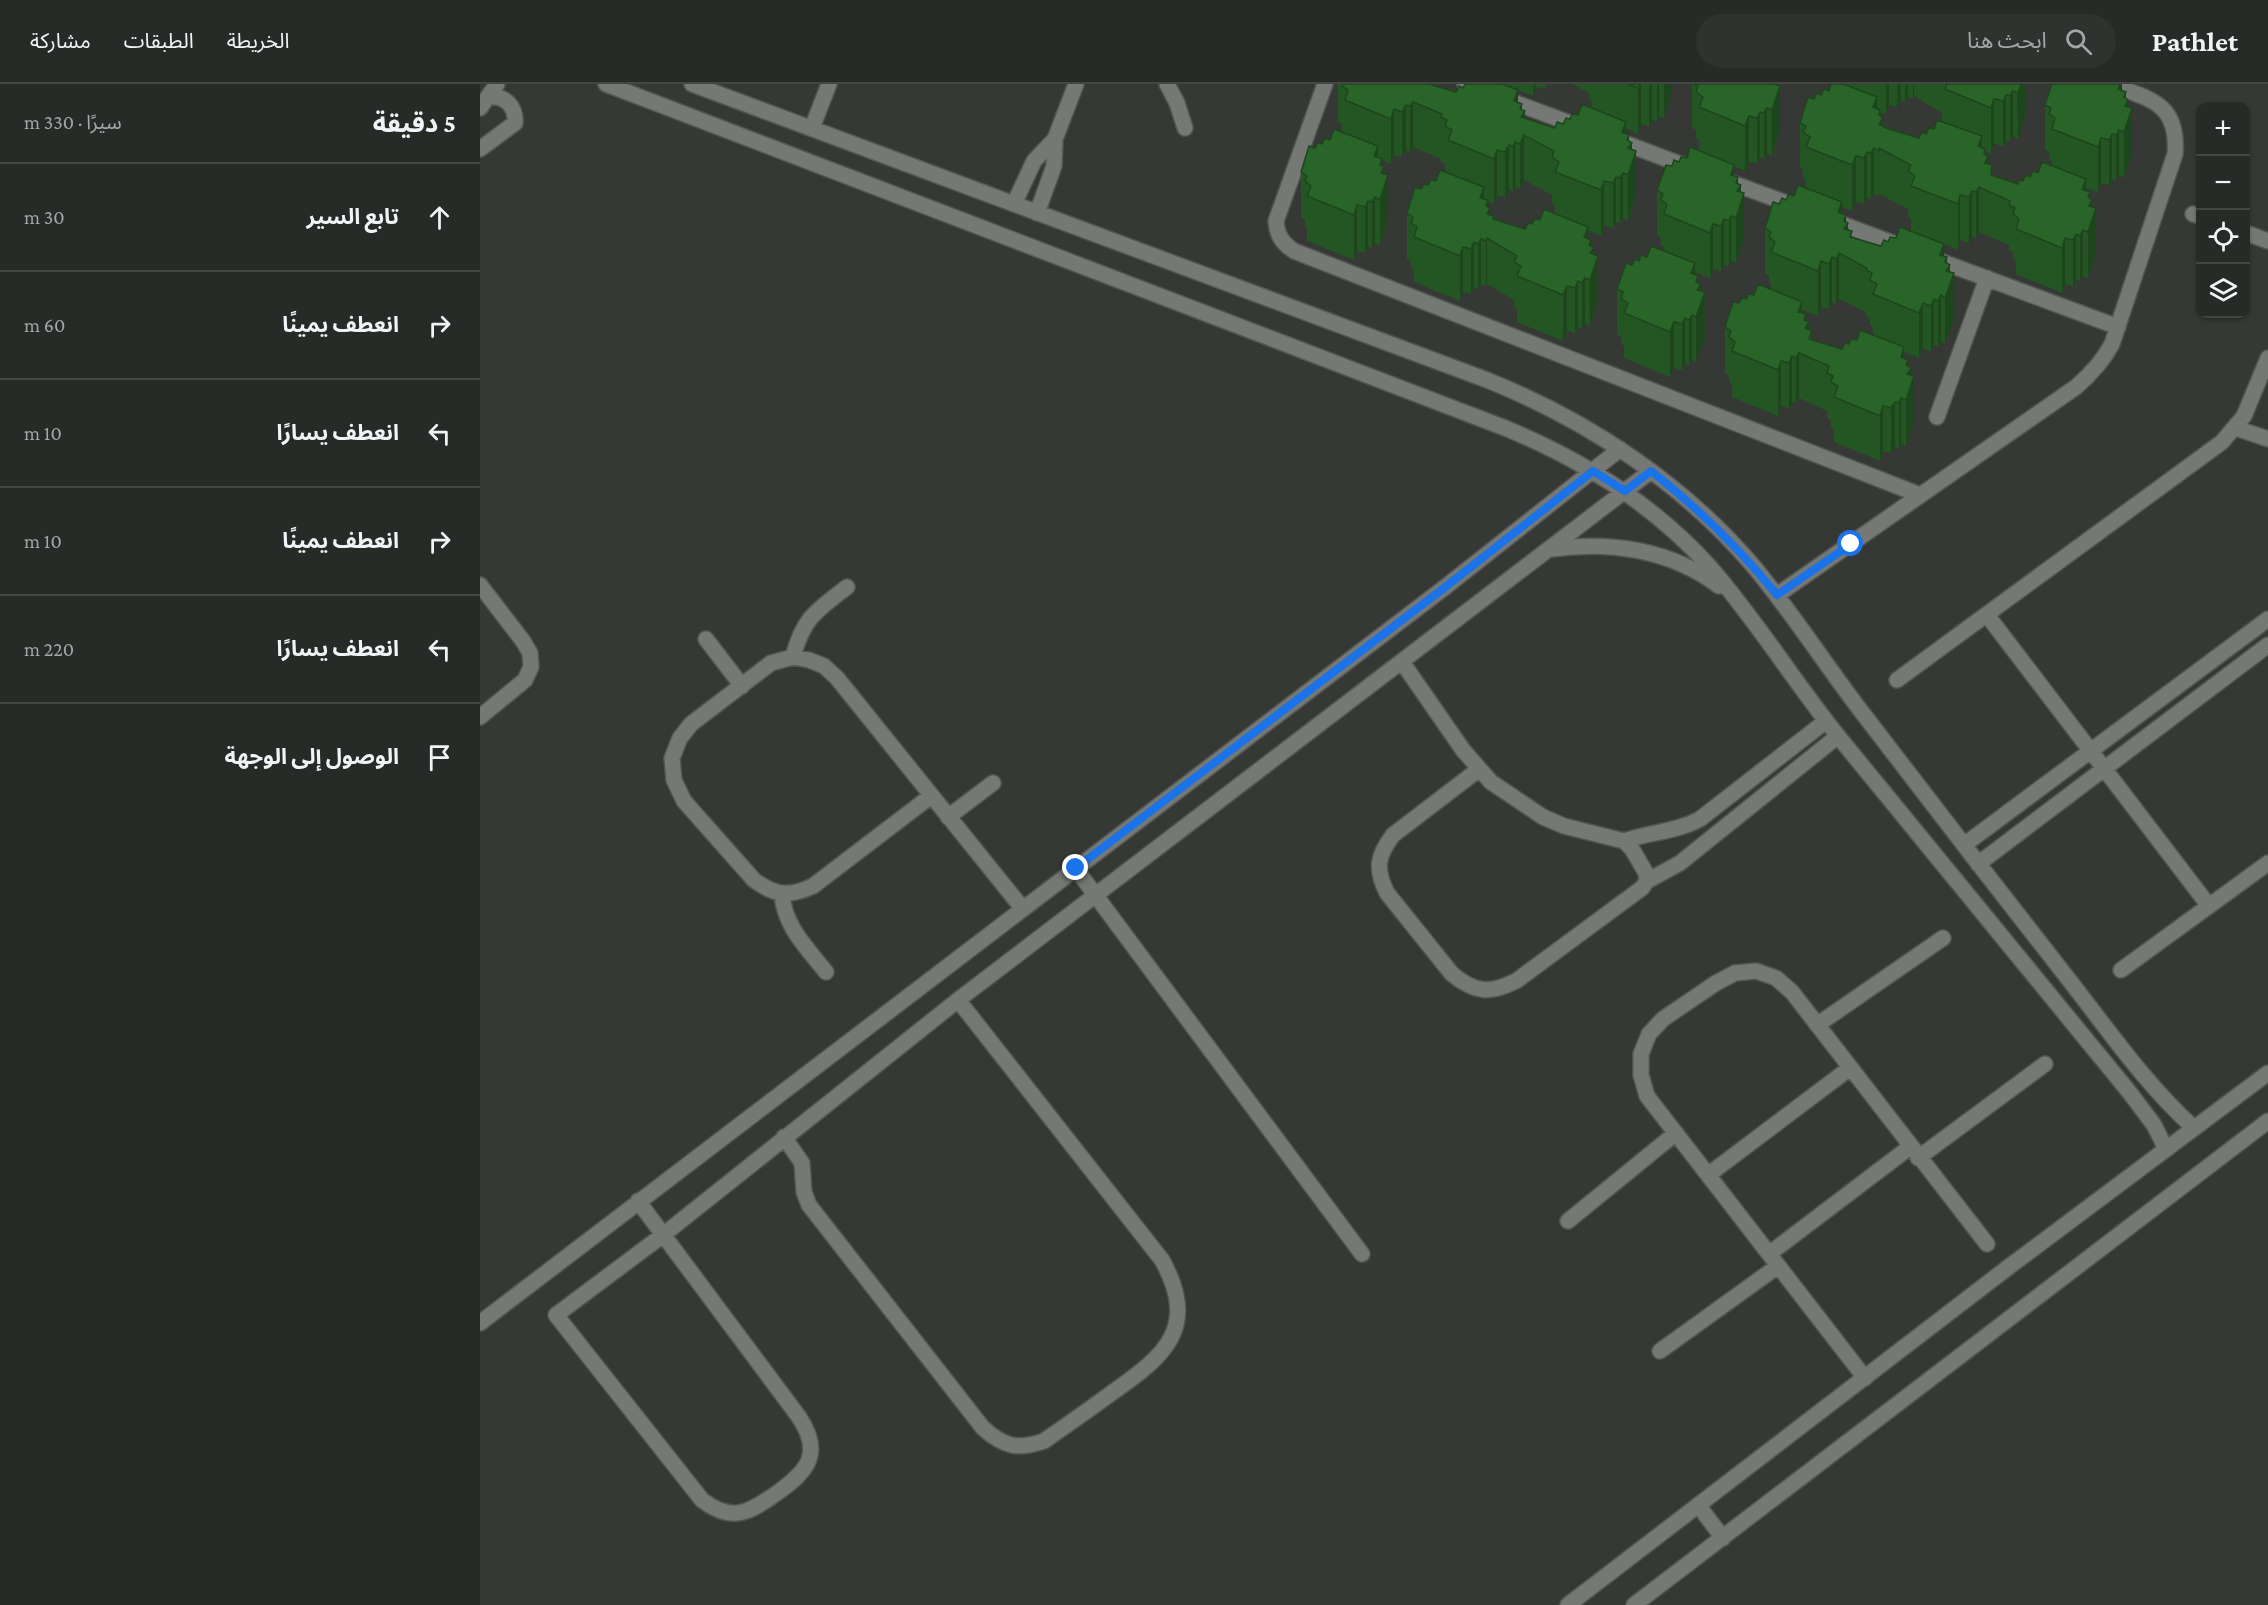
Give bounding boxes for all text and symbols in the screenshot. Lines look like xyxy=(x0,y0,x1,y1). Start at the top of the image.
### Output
search box xyxy=(1696,14,2116,68)
icon: search xyxy=(2062,25,2095,58)
text: Pathlet xyxy=(2152,26,2238,57)
text: ابحث هنا xyxy=(1967,28,2047,53)
text: مشاركة xyxy=(30,29,91,53)
text: الطبقات xyxy=(124,29,194,53)
text: الخريطة xyxy=(227,29,290,53)
map controls xyxy=(2196,102,2250,318)
button: + xyxy=(2196,102,2250,156)
text: 5 دقيقة xyxy=(373,109,456,138)
text: سيرًا · 330 m xyxy=(24,111,122,133)
button: − xyxy=(2196,156,2250,210)
icon: ahead xyxy=(423,201,456,234)
text: تابع السير xyxy=(307,204,399,229)
text: 30 m xyxy=(24,206,65,228)
button: locate xyxy=(2196,210,2250,264)
button: layers xyxy=(2196,264,2250,318)
icon: right xyxy=(423,309,456,342)
text: انعطف يمينًا xyxy=(282,312,399,337)
text: 60 m xyxy=(24,314,65,336)
icon: left xyxy=(423,417,456,450)
text: انعطف يسارًا xyxy=(277,420,399,445)
text: 10 m xyxy=(24,422,62,444)
icon: right xyxy=(423,525,456,558)
text: انعطف يمينًا xyxy=(282,528,399,553)
text: 10 m xyxy=(24,530,62,552)
route start xyxy=(1837,530,1863,556)
icon: left xyxy=(423,633,456,666)
text: انعطف يسارًا xyxy=(277,636,399,661)
text: 220 m xyxy=(24,638,74,660)
icon: arrive xyxy=(423,741,456,774)
text: الوصول إلى الوجهة xyxy=(224,744,399,769)
route end xyxy=(1062,854,1088,880)

